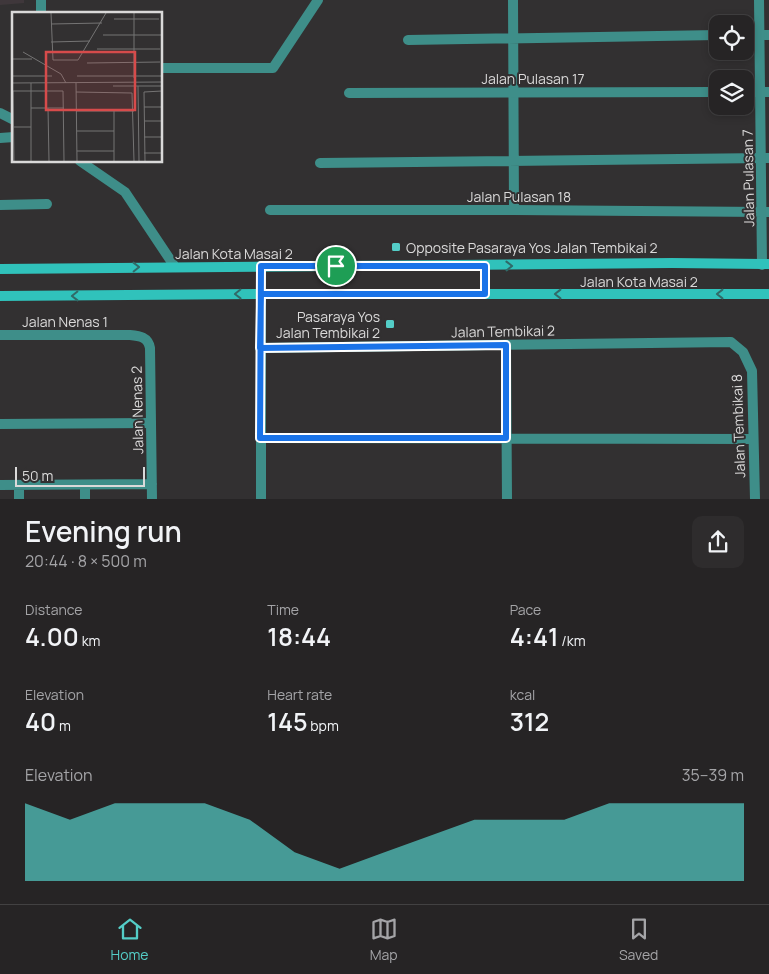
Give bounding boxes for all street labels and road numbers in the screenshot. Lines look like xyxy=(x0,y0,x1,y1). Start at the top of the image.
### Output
street label: Jalan Pulasan 17 xyxy=(482,69,584,88)
street label: Jalan Pulasan 7 xyxy=(738,129,758,227)
street label: Jalan Pulasan 18 xyxy=(467,187,571,206)
street label: Jalan Kota Masai 2 xyxy=(175,244,293,263)
street label: Jalan Kota Masai 2 xyxy=(580,272,698,291)
street label: Jalan Nenas 1 xyxy=(22,312,108,331)
street label: Jalan Tembikai 2 xyxy=(451,321,555,341)
street label: Jalan Nenas 2 xyxy=(127,366,147,454)
street label: Jalan Tembikai 8 xyxy=(727,374,749,478)

